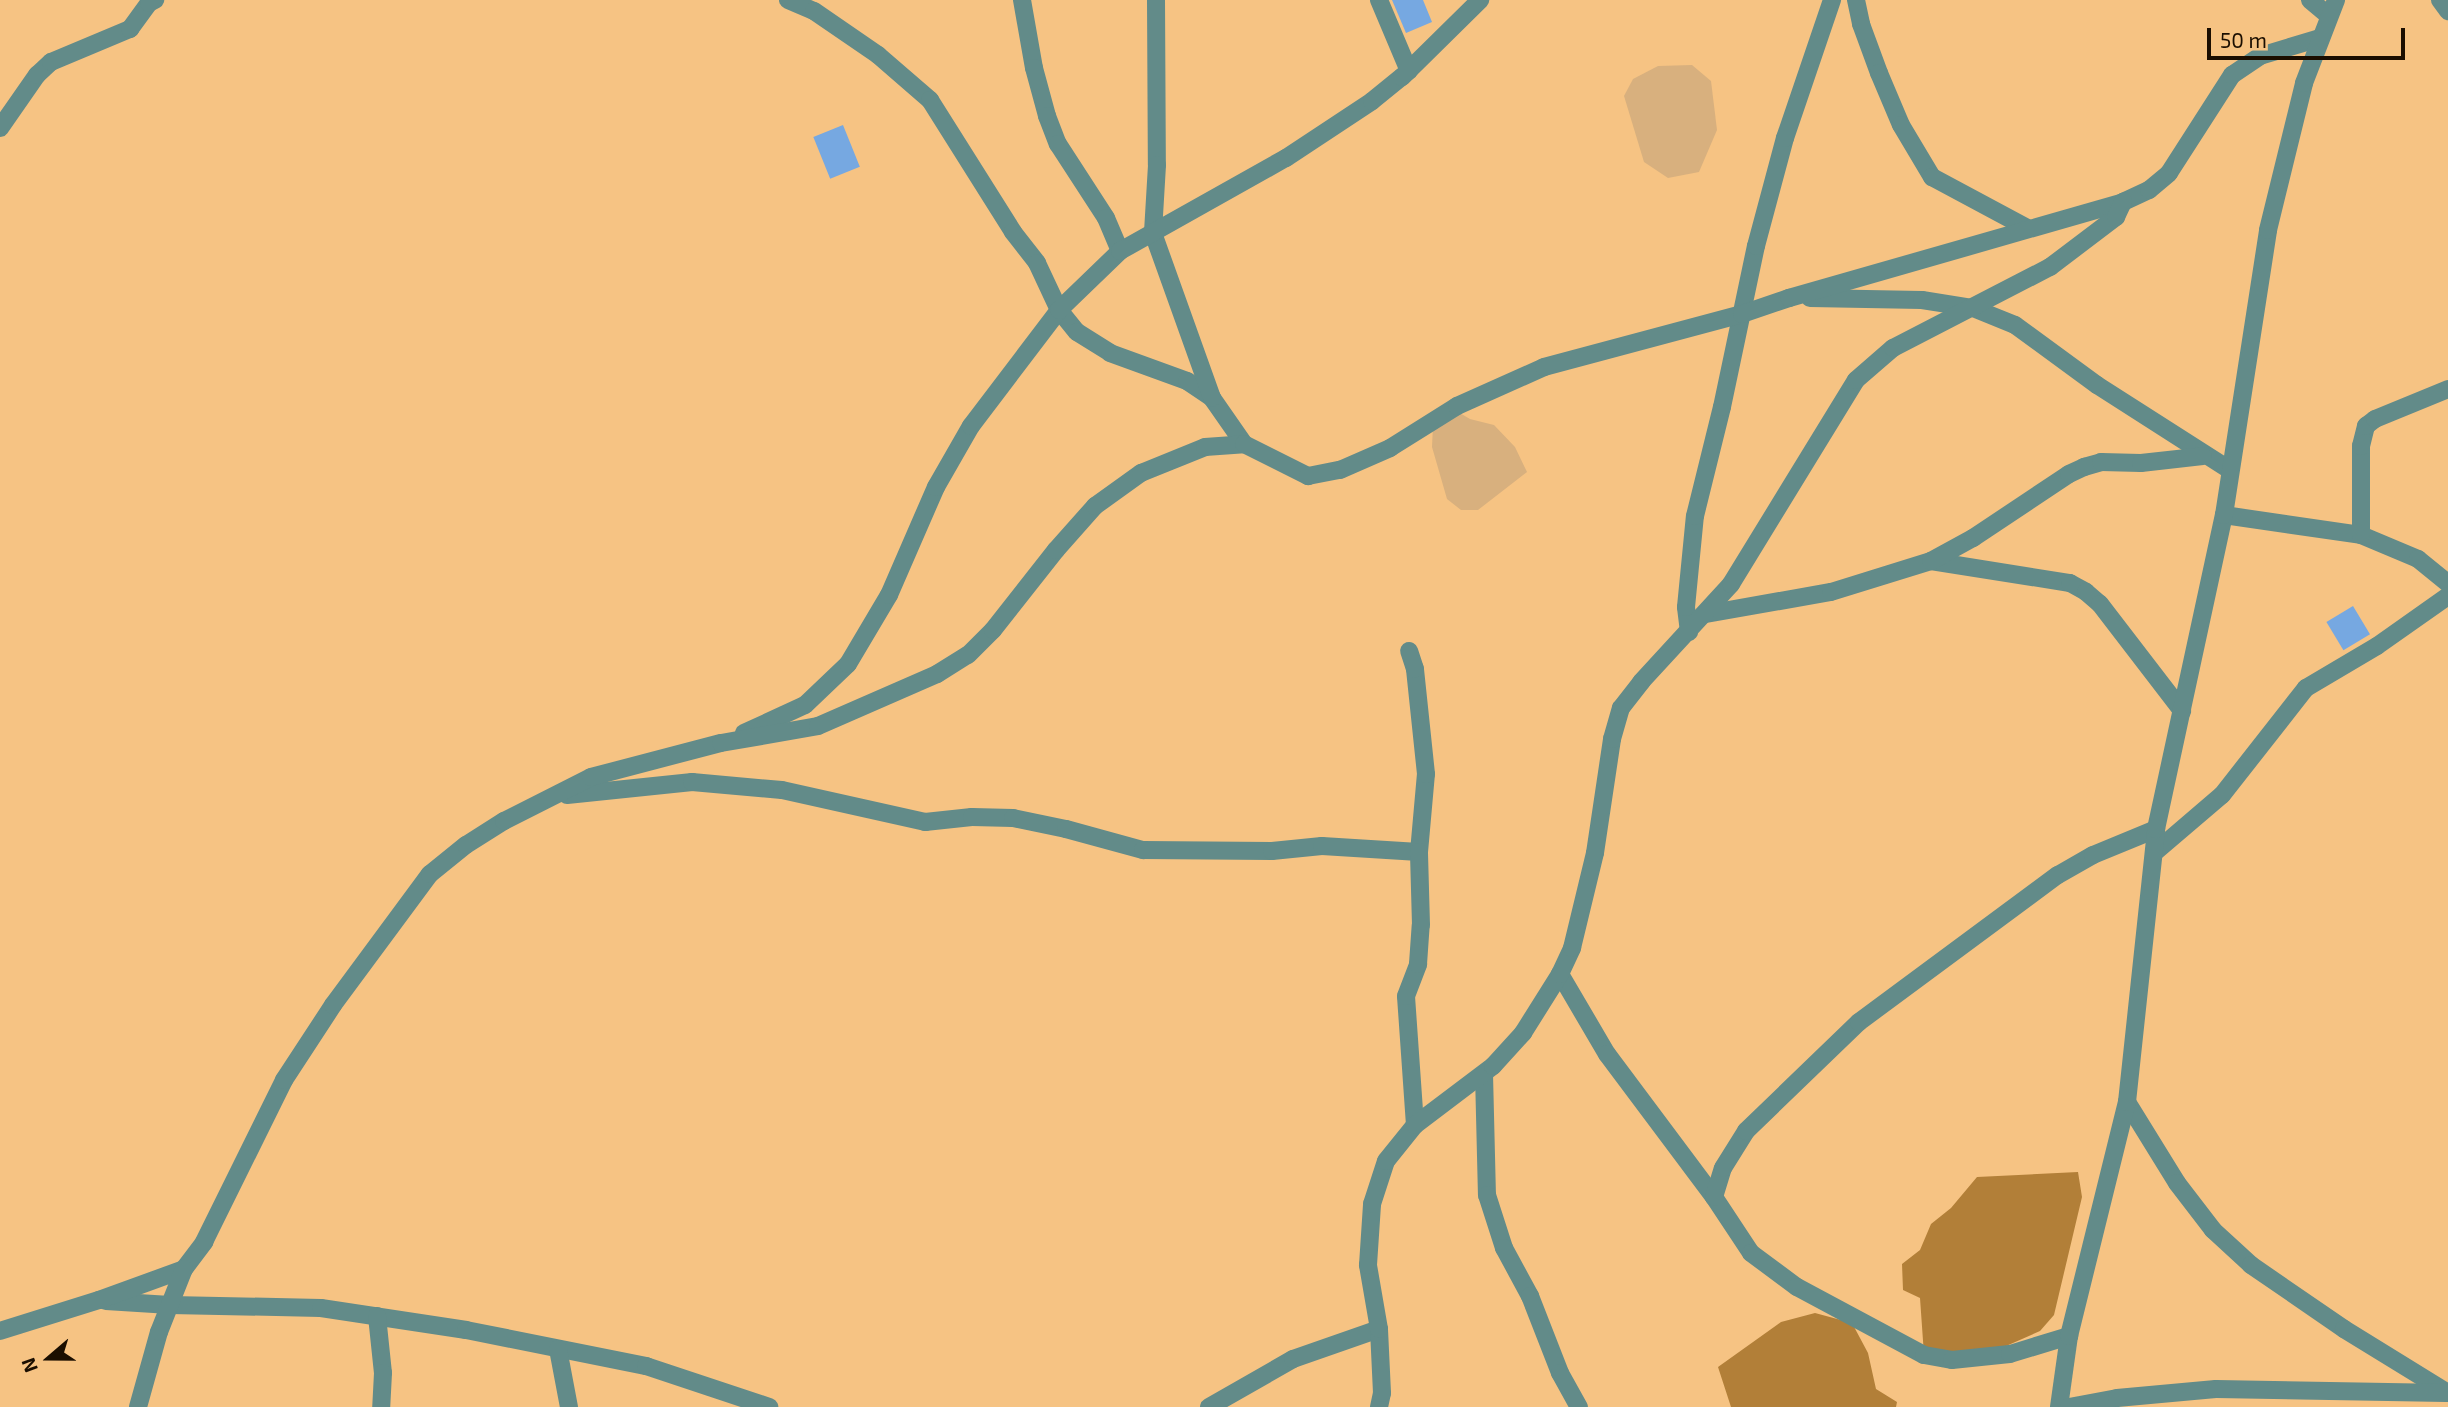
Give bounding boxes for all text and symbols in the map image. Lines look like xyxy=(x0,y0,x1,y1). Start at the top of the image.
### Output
scale bar xyxy=(2210,14,2408,58)
text: 50 m xyxy=(2220,27,2267,52)
north arrow xyxy=(14,1323,84,1393)
text: N xyxy=(16,1355,42,1376)

